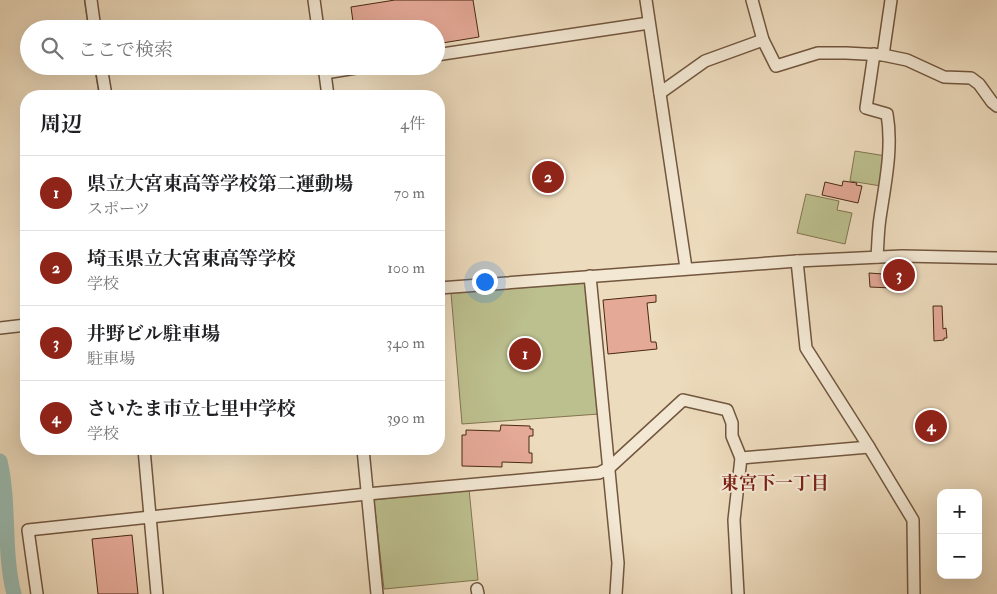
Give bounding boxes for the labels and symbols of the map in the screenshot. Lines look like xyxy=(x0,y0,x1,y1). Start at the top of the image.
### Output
pin: 2 xyxy=(532,158,564,196)
pin: 3 xyxy=(883,256,915,294)
your location xyxy=(472,269,498,295)
pin: 1 xyxy=(509,335,541,373)
pin: 4 xyxy=(915,407,947,445)
district label: 東宮下一丁目 xyxy=(721,472,829,495)

